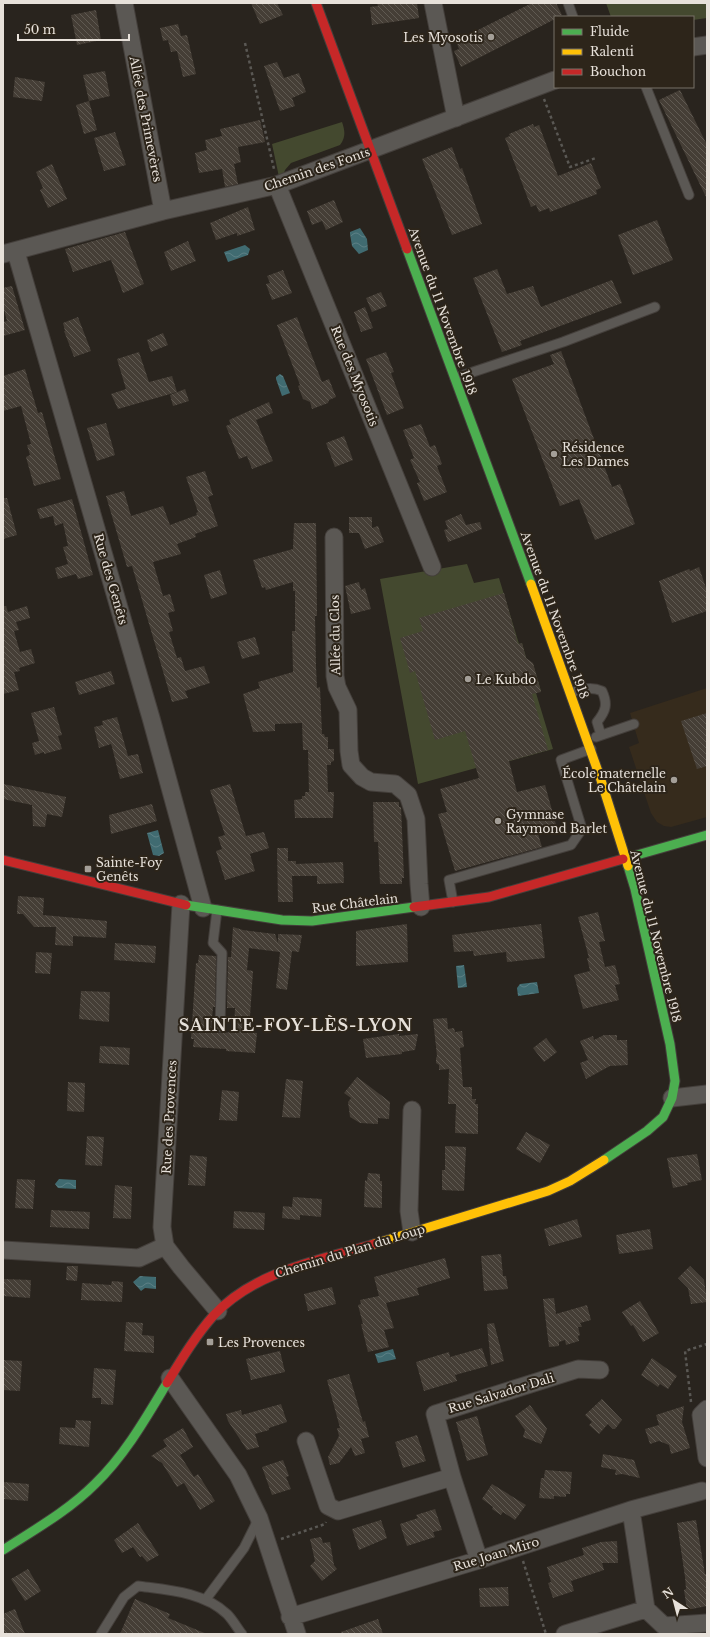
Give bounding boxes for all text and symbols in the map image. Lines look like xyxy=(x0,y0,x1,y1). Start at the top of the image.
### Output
scale bar xyxy=(18,16,129,42)
legend xyxy=(554,16,694,88)
text: 50 m xyxy=(24,22,56,37)
text: Fluide xyxy=(590,24,629,39)
place label: Les Myosotis xyxy=(403,30,483,45)
marker: Les Myosotis xyxy=(486,32,496,42)
text: Ralenti xyxy=(590,44,634,59)
street label: Allée des Primevères xyxy=(126,54,166,183)
text: Bouchon xyxy=(590,64,646,79)
street label: Chemin des Fonts xyxy=(262,144,372,194)
street label: Avenue du 11 Novembre 1918 xyxy=(405,224,480,397)
street label: Rue des Myosotis xyxy=(328,324,382,428)
place label: Résidence Les Dames xyxy=(562,440,629,469)
marker: Résidence Les Dames xyxy=(549,449,559,459)
street label: Avenue du 11 Novembre 1918 xyxy=(517,528,592,701)
street label: Rue des Genêts xyxy=(91,532,131,626)
street label: Allée du Clos xyxy=(327,595,343,676)
place label: Le Kubdo xyxy=(476,672,536,687)
marker: Le Kubdo xyxy=(463,674,473,684)
place label: École maternelle Le Châtelain xyxy=(562,765,666,795)
marker: École maternelle Le Châtelain xyxy=(669,775,679,785)
place label: Gymnase Raymond Barlet xyxy=(506,807,607,836)
marker: Gymnase Raymond Barlet xyxy=(493,816,503,826)
street label: Avenue du 11 Novembre 1918 xyxy=(627,847,685,1024)
place label: Sainte-Foy Genêts xyxy=(96,855,163,884)
marker: Sainte-Foy Genêts xyxy=(83,864,93,874)
street label: Rue Châtelain xyxy=(311,890,399,916)
district label: SAINTE-FOY-LÈS-LYON xyxy=(179,1015,413,1035)
street label: Rue des Provences xyxy=(159,1060,179,1174)
street label: Chemin du Plan du Loup xyxy=(273,1221,427,1281)
place label: Les Provences xyxy=(218,1335,305,1350)
marker: Les Provences xyxy=(205,1337,215,1347)
street label: Rue Salvador Dali xyxy=(446,1370,556,1416)
street label: Rue Joan Miro xyxy=(451,1534,541,1574)
north arrow xyxy=(654,1581,694,1621)
text: N xyxy=(660,1584,677,1602)

